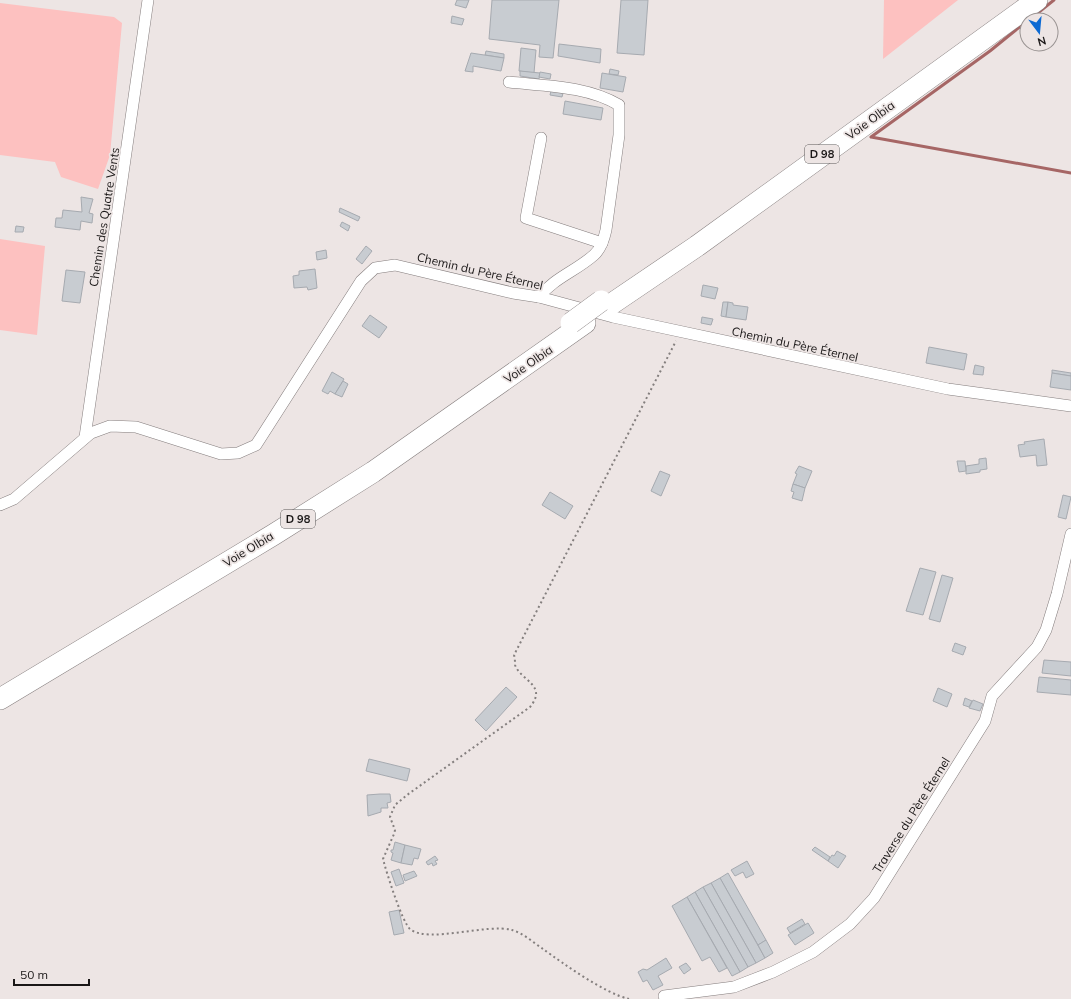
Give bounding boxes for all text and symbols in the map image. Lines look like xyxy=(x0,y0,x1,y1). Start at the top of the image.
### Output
north arrow xyxy=(1019,12,1059,52)
text: N xyxy=(1036,34,1048,49)
street label: Voie Olbia xyxy=(843,97,897,143)
road number: D 98 xyxy=(805,145,839,163)
street label: Chemin des Quatre Vents xyxy=(86,146,122,288)
street label: Chemin du Père Éternel xyxy=(415,249,545,293)
street label: Chemin du Père Éternel xyxy=(730,323,860,365)
street label: Voie Olbia xyxy=(501,342,555,386)
road number: D 98 xyxy=(281,510,315,528)
street label: Voie Olbia xyxy=(220,528,276,570)
street label: Traverse du Père Éternel xyxy=(869,754,953,876)
scale bar xyxy=(14,961,89,987)
text: 50 m xyxy=(20,967,48,982)

